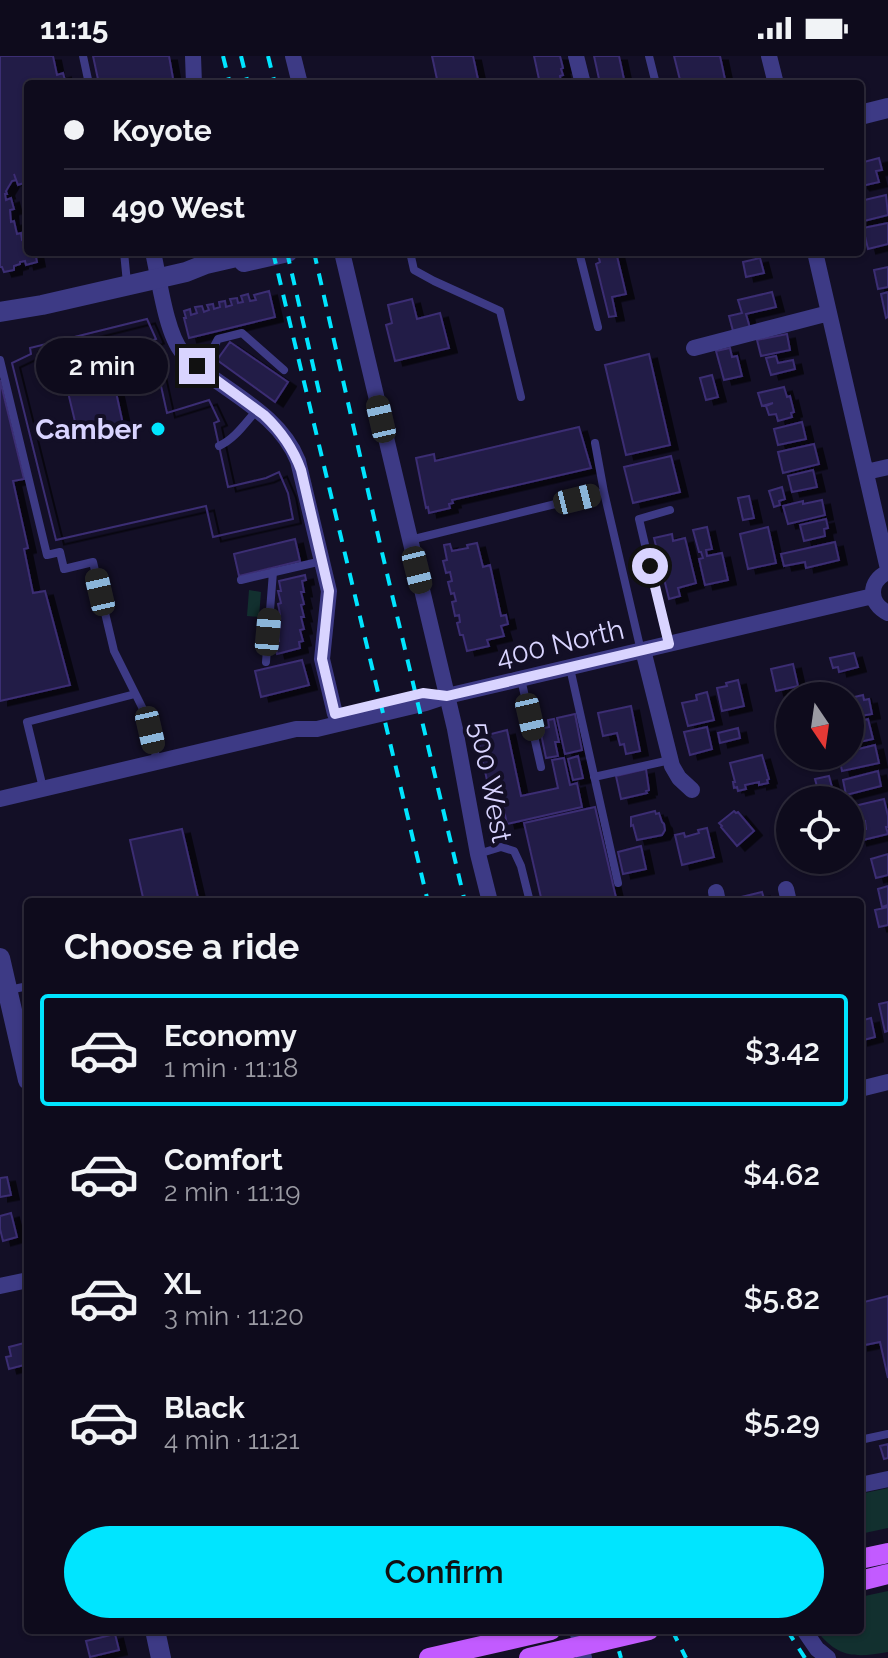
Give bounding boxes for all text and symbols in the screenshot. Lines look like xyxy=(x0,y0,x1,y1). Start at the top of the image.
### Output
text: 11:15 xyxy=(40,11,109,46)
text: Koyote xyxy=(112,113,212,148)
text: 490 West xyxy=(112,190,245,225)
callout: 2 min xyxy=(37,338,169,394)
route end xyxy=(179,348,215,384)
text: 2 min xyxy=(69,351,135,381)
car xyxy=(364,393,398,445)
place label: Camber xyxy=(35,413,142,446)
marker: Camber xyxy=(149,420,167,438)
car xyxy=(551,482,603,516)
car xyxy=(400,544,434,596)
route start xyxy=(632,548,668,584)
car xyxy=(83,566,117,618)
car xyxy=(254,607,282,657)
street label: 400 North xyxy=(493,613,627,674)
north arrow xyxy=(776,682,864,770)
map controls xyxy=(776,682,864,874)
car xyxy=(513,691,547,743)
car xyxy=(133,704,167,756)
street label: 500 West xyxy=(463,719,519,846)
button: locate xyxy=(776,786,864,874)
text: Choose a ride xyxy=(64,925,299,967)
icon: car xyxy=(68,1014,140,1086)
text: Economy xyxy=(164,1018,297,1053)
text: $3.42 xyxy=(745,1033,820,1068)
text: 1 min · 11:18 xyxy=(164,1053,298,1083)
icon: car xyxy=(68,1138,140,1210)
text: Comfort xyxy=(164,1142,283,1177)
text: $4.62 xyxy=(743,1157,820,1192)
text: 2 min · 11:19 xyxy=(164,1177,301,1207)
icon: car xyxy=(68,1262,140,1334)
text: XL xyxy=(164,1266,201,1301)
text: $5.82 xyxy=(744,1281,820,1316)
text: 3 min · 11:20 xyxy=(164,1301,304,1331)
icon: car xyxy=(68,1386,140,1458)
text: Black xyxy=(164,1390,245,1425)
text: $5.29 xyxy=(744,1405,820,1440)
text: 4 min · 11:21 xyxy=(164,1425,300,1455)
button: Confirm xyxy=(64,1526,824,1618)

